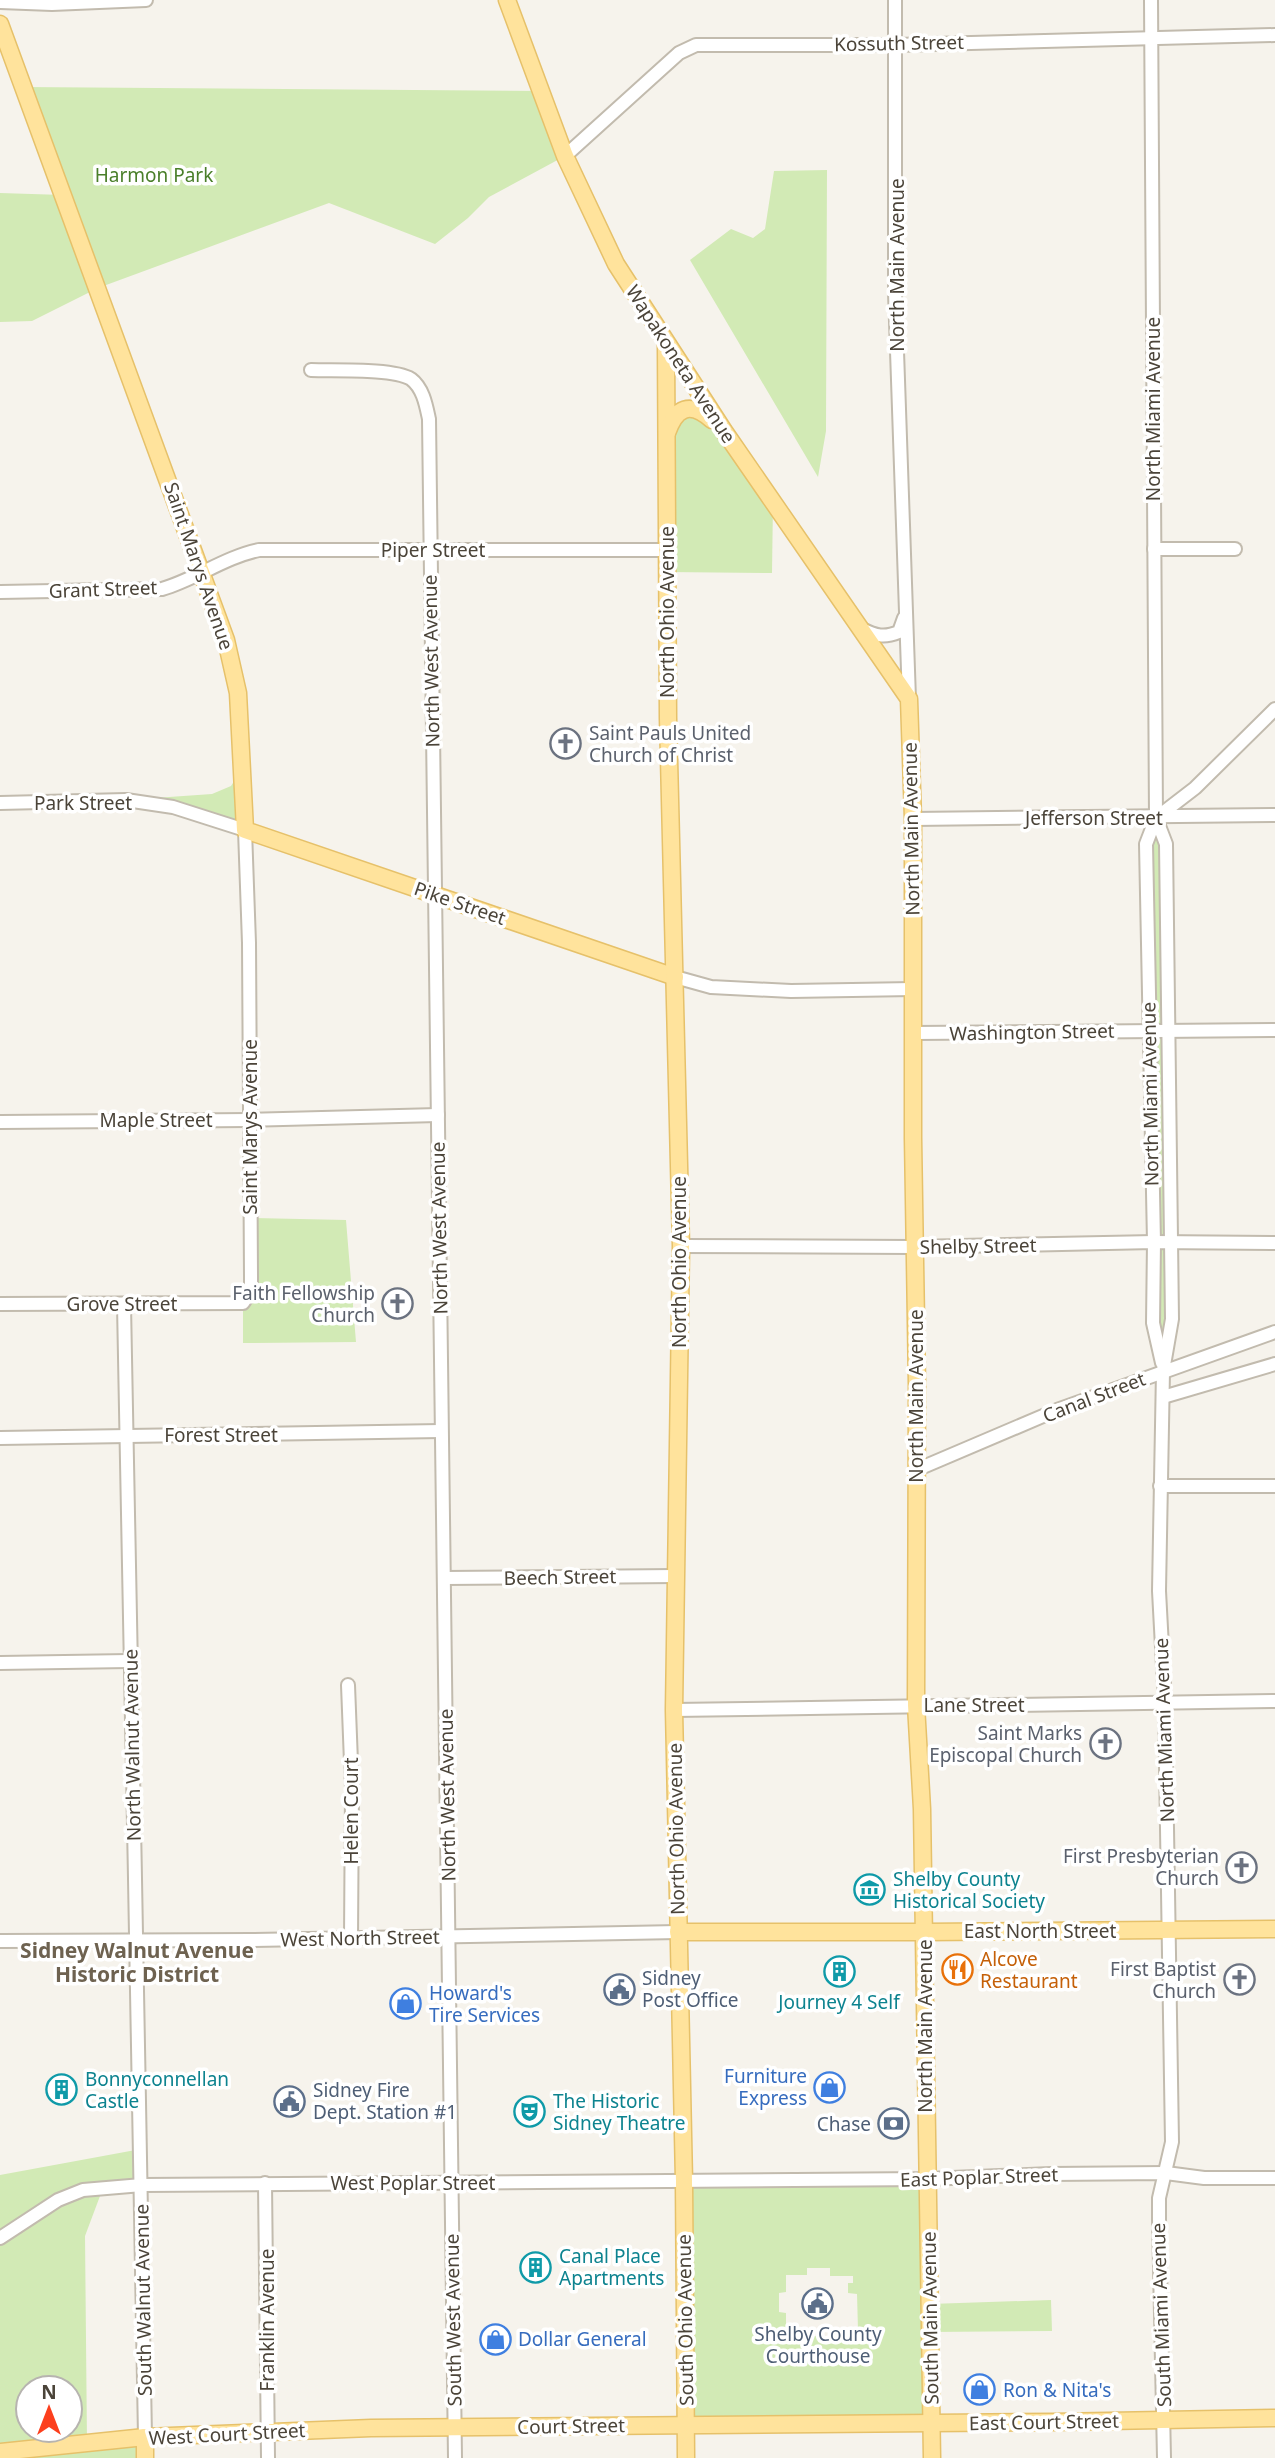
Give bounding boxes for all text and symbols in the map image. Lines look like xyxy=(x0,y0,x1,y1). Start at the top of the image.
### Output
street label: Kossuth Street xyxy=(834,29,964,57)
park label: Harmon Park xyxy=(95,162,213,188)
street label: North Main Avenue xyxy=(884,178,910,352)
street label: Wapakoneta Avenue xyxy=(620,280,742,448)
street label: North Miami Avenue xyxy=(1140,317,1166,501)
street label: Saint Marys Avenue xyxy=(158,479,240,653)
street label: North Ohio Avenue xyxy=(654,526,680,698)
street label: Piper Street xyxy=(381,537,485,563)
street label: Grant Street xyxy=(48,574,158,604)
street label: North West Avenue xyxy=(416,574,446,748)
place label: Saint Pauls United Church of Christ xyxy=(589,720,751,768)
church icon: Saint Pauls United Church of Christ xyxy=(549,727,583,761)
street label: North Main Avenue xyxy=(896,742,926,916)
street label: Park Street xyxy=(34,790,132,816)
street label: Jefferson Street xyxy=(1023,805,1163,831)
street label: Pike Street xyxy=(411,875,509,931)
street label: North Miami Avenue xyxy=(1135,1002,1165,1186)
street label: Washington Street xyxy=(949,1018,1115,1046)
street label: Saint Marys Avenue xyxy=(237,1039,263,1215)
street label: Maple Street xyxy=(99,1107,213,1133)
street label: North West Avenue xyxy=(424,1141,454,1315)
street label: North Ohio Avenue xyxy=(666,1176,692,1348)
street label: Shelby Street xyxy=(919,1232,1037,1260)
place label: Faith Fellowship Church xyxy=(232,1280,375,1328)
church icon: Faith Fellowship Church xyxy=(381,1287,415,1321)
street label: Grove Street xyxy=(67,1291,178,1317)
street label: North Main Avenue xyxy=(903,1309,929,1483)
street label: Canal Street xyxy=(1039,1365,1149,1428)
street label: Forest Street xyxy=(164,1422,278,1448)
street label: Beech Street xyxy=(503,1563,617,1591)
street label: North Miami Avenue xyxy=(1148,1637,1180,1823)
street label: North Walnut Avenue xyxy=(117,1649,147,1841)
street label: Lane Street xyxy=(923,1692,1025,1718)
street label: North West Avenue xyxy=(432,1708,462,1882)
place label: Saint Marks Episcopal Church xyxy=(929,1720,1082,1768)
church icon: Saint Marks Episcopal Church xyxy=(1088,1727,1122,1761)
street label: North Ohio Avenue xyxy=(662,1743,690,1915)
street label: Helen Court xyxy=(338,1757,364,1865)
place label: First Presbyterian Church xyxy=(1063,1843,1219,1891)
church icon: First Presbyterian Church xyxy=(1225,1850,1259,1884)
place label: Shelby County Historical Society xyxy=(893,1866,1045,1914)
museum icon: Shelby County Historical Society xyxy=(853,1873,887,1907)
street label: East North Street xyxy=(964,1918,1116,1944)
street label: West North Street xyxy=(280,1924,440,1952)
district label: Sidney Walnut Avenue Historic District xyxy=(20,1936,254,1988)
street label: North Main Avenue xyxy=(912,1939,938,2113)
place label: Alcove Restaurant xyxy=(980,1946,1078,1994)
restaurant icon: Alcove Restaurant xyxy=(940,1953,974,1987)
building icon: Journey 4 Self xyxy=(822,1954,856,1988)
place label: First Baptist Church xyxy=(1110,1956,1216,2004)
church icon: First Baptist Church xyxy=(1222,1963,1256,1997)
place label: Sidney Post Office xyxy=(642,1965,739,2013)
public building icon: Sidney Post Office xyxy=(602,1972,636,2006)
place label: Howard's Tire Services xyxy=(429,1980,540,2028)
shop icon: Howard's Tire Services xyxy=(389,1987,423,2021)
place label: Journey 4 Self xyxy=(776,1989,901,2015)
place label: Furniture Express xyxy=(724,2063,807,2111)
place label: Bonnyconnellan Castle xyxy=(85,2066,229,2114)
shop icon: Furniture Express xyxy=(813,2070,847,2104)
building icon: Bonnyconnellan Castle xyxy=(45,2073,79,2107)
place label: Sidney Fire Dept. Station #1 xyxy=(313,2077,457,2125)
public building icon: Sidney Fire Dept. Station #1 xyxy=(273,2084,307,2118)
place label: The Historic Sidney Theatre xyxy=(553,2088,685,2136)
theatre icon: The Historic Sidney Theatre xyxy=(513,2095,547,2129)
bank icon: Chase xyxy=(877,2107,911,2141)
place label: Chase xyxy=(817,2111,871,2137)
street label: East Poplar Street xyxy=(899,2161,1059,2193)
street label: West Poplar Street xyxy=(331,2170,496,2196)
street label: South Walnut Avenue xyxy=(128,2204,158,2396)
street label: South Miami Avenue xyxy=(1145,2222,1177,2408)
street label: South Main Avenue xyxy=(915,2231,945,2405)
street label: South West Avenue xyxy=(438,2233,468,2407)
street label: South Ohio Avenue xyxy=(671,2234,699,2406)
place label: Canal Place Apartments xyxy=(559,2243,664,2291)
street label: Franklin Avenue xyxy=(254,2248,280,2392)
building icon: Canal Place Apartments xyxy=(519,2250,553,2284)
public building icon: Shelby County Courthouse xyxy=(801,2286,835,2320)
place label: Shelby County Courthouse xyxy=(754,2321,882,2369)
shop icon: Dollar General xyxy=(478,2322,512,2356)
place label: Dollar General xyxy=(518,2326,647,2352)
shop icon: Ron & Nita's xyxy=(963,2373,997,2407)
north arrow xyxy=(14,2374,84,2444)
place label: Ron & Nita's xyxy=(1003,2377,1111,2403)
text: N xyxy=(41,2379,57,2405)
street label: East Court Street xyxy=(969,2408,1119,2436)
street label: Court Street xyxy=(517,2412,625,2440)
street label: West Court Street xyxy=(148,2417,306,2451)

